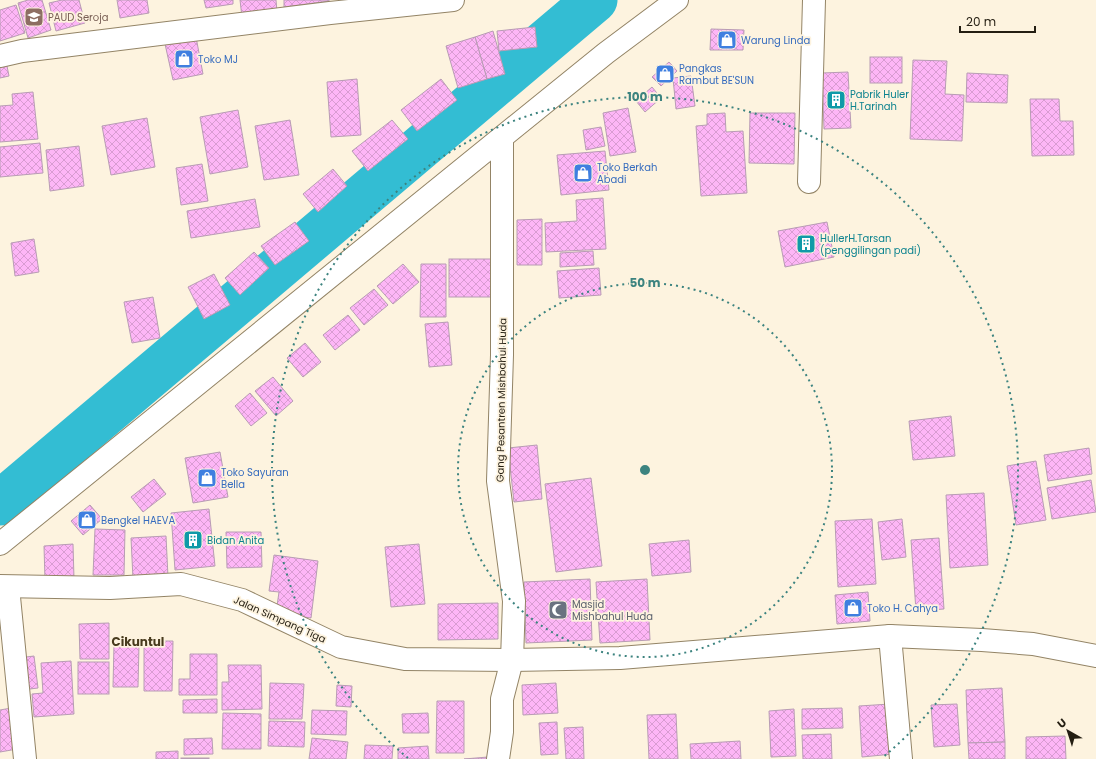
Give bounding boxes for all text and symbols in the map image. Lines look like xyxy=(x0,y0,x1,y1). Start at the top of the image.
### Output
school or university icon: PAUD Seroja xyxy=(23,6,45,28)
scale bar xyxy=(960,8,1035,34)
place label: PAUD Seroja xyxy=(48,10,108,25)
text: 20 m xyxy=(966,13,996,30)
shop icon: Warung Linda xyxy=(716,29,738,51)
place label: Warung Linda xyxy=(741,33,810,48)
shop icon: Toko MJ xyxy=(173,48,195,70)
place label: Toko MJ xyxy=(198,52,238,67)
place label: Pangkas Rambut BE'SUN xyxy=(679,61,754,88)
shop icon: Pangkas Rambut BE'SUN xyxy=(654,63,676,85)
place label: Pabrik Huler H.Tarinah xyxy=(850,87,909,114)
text: 100 m xyxy=(627,88,663,105)
building icon: Pabrik Huler H.Tarinah xyxy=(825,89,847,111)
place label: Toko Berkah Abadi xyxy=(597,160,657,187)
shop icon: Toko Berkah Abadi xyxy=(572,162,594,184)
place label: HullerH.Tarsan (penggilingan padi) xyxy=(820,231,921,258)
building icon: HullerH.Tarsan (penggilingan padi) xyxy=(795,233,817,255)
text: 50 m xyxy=(630,274,661,291)
street label: Gang Pesantren Mishbahul Huda xyxy=(493,318,510,482)
centre of rings xyxy=(638,463,652,477)
place label: Toko Sayuran Bella xyxy=(221,465,289,492)
shop icon: Toko Sayuran Bella xyxy=(196,467,218,489)
shop icon: Bengkel HAEVA xyxy=(76,509,98,531)
place label: Bengkel HAEVA xyxy=(101,513,176,528)
building icon: Bidan Anita xyxy=(182,529,204,551)
place label: Bidan Anita xyxy=(207,533,264,548)
street label: Jalan Simpang Tiga xyxy=(231,592,328,647)
place label: Masjid Mishbahul Huda xyxy=(572,597,653,624)
shop icon: Toko H. Cahya xyxy=(842,597,864,619)
mosque icon: Masjid Mishbahul Huda xyxy=(547,599,569,621)
place label: Toko H. Cahya xyxy=(867,601,938,616)
district label: Cikuntul xyxy=(112,633,164,650)
north arrow xyxy=(1048,711,1088,751)
text: U xyxy=(1054,714,1070,732)

